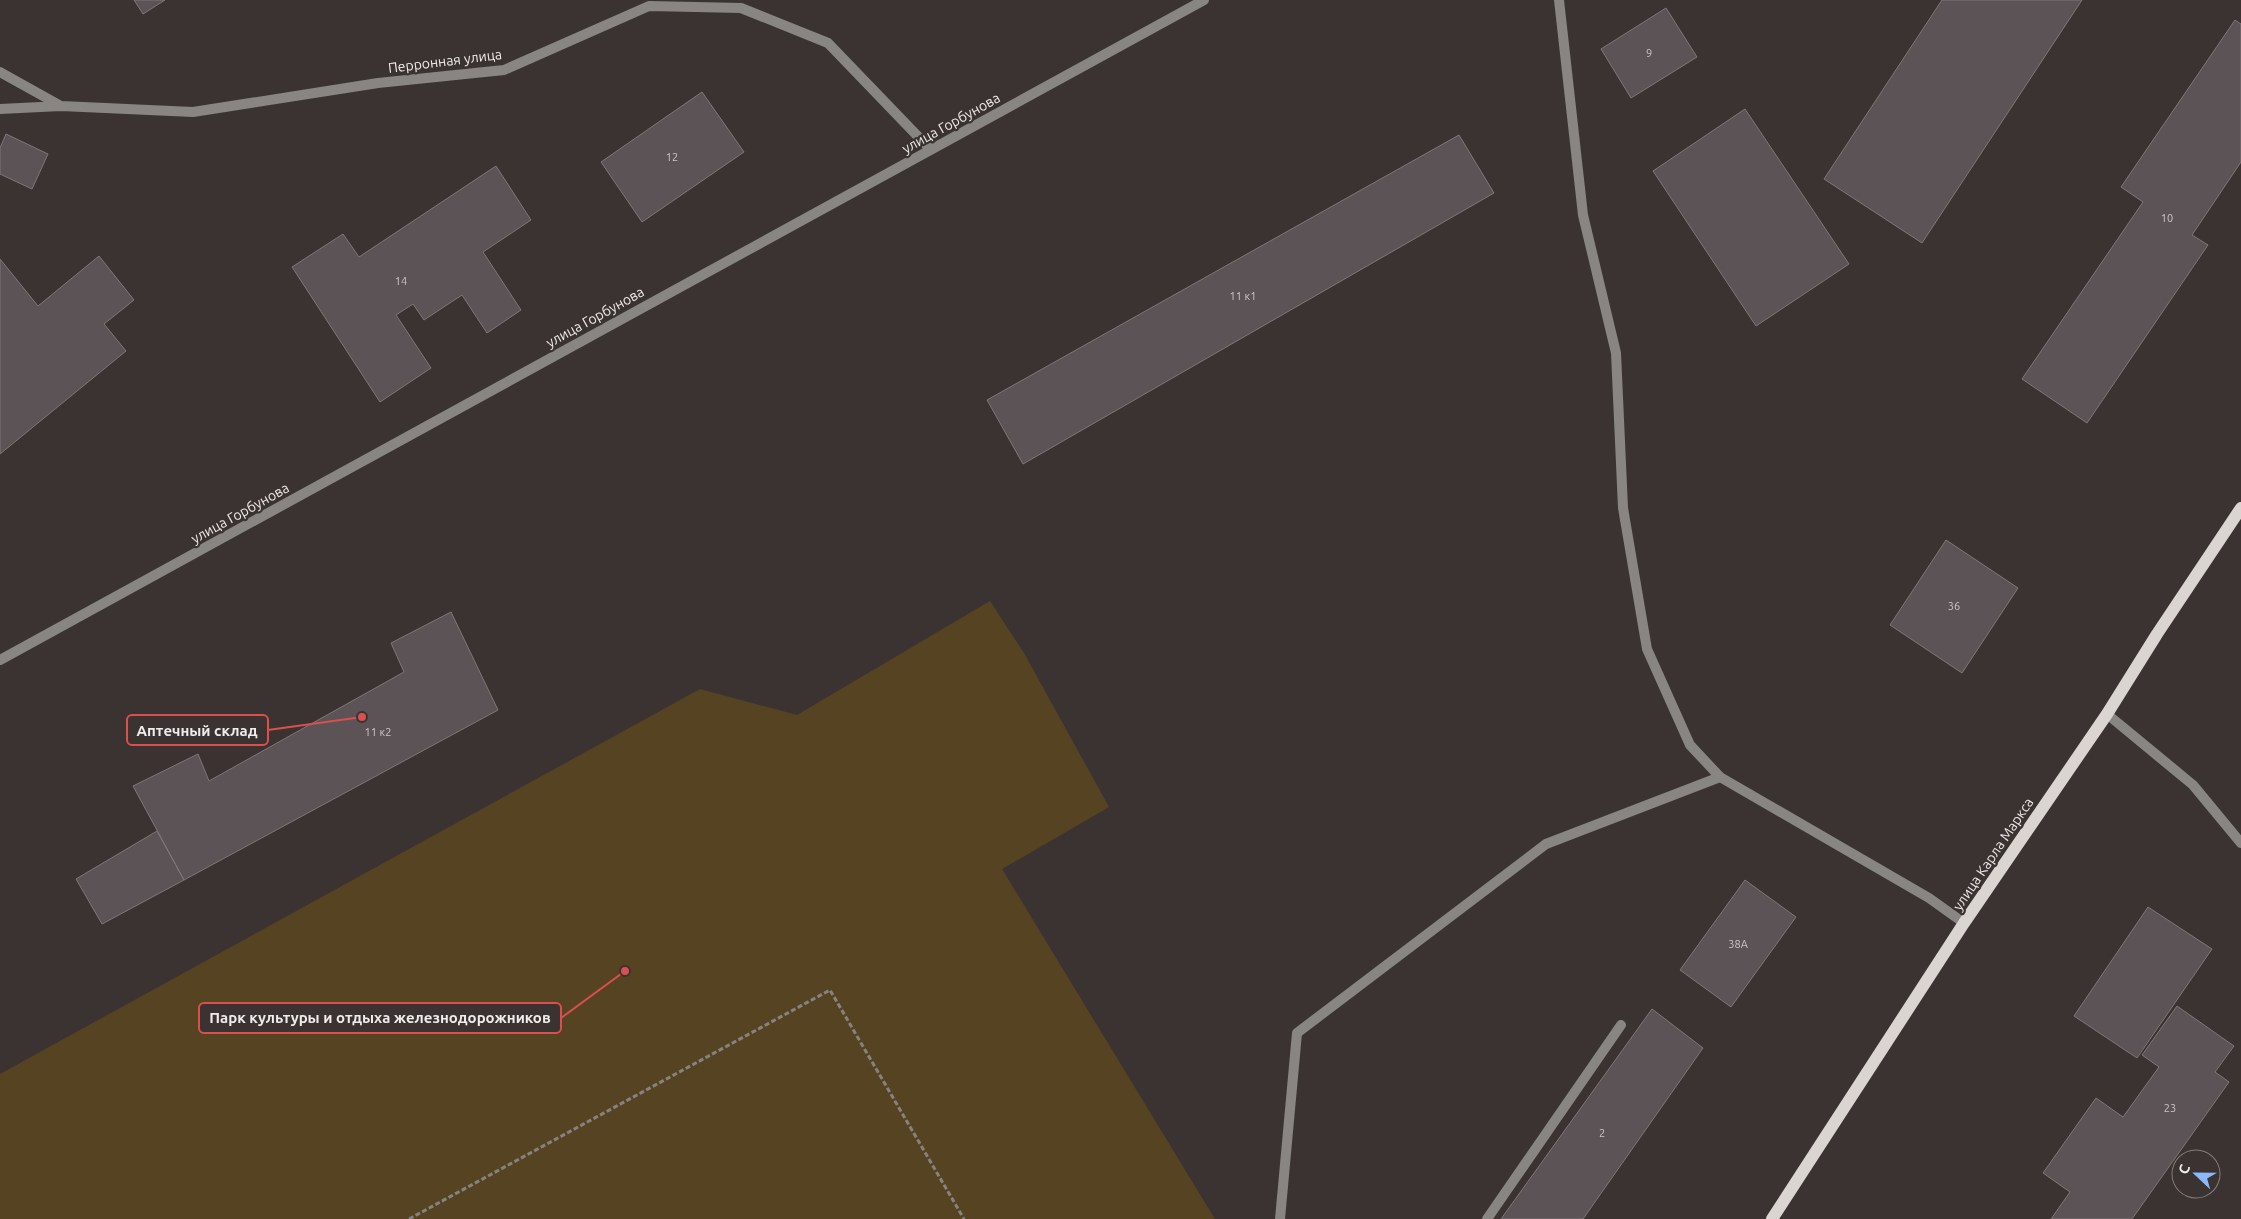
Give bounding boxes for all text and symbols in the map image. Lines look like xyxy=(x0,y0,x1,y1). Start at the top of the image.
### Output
street label: Перронная улица xyxy=(387,46,503,76)
house number: 9 xyxy=(1646,47,1652,59)
street label: улица Горбунова xyxy=(899,89,1003,157)
house number: 12 xyxy=(666,151,678,163)
house number: 10 xyxy=(2161,212,2173,224)
house number: 14 xyxy=(395,275,407,287)
street label: улица Горбунова xyxy=(543,283,647,351)
house number: 11 к1 xyxy=(1230,290,1256,302)
street label: улица Горбунова xyxy=(188,479,292,547)
house number: 36 xyxy=(1948,600,1960,612)
callout: Аптечный склад xyxy=(127,715,268,745)
text: Аптечный склад xyxy=(137,722,258,739)
house number: 11 к2 xyxy=(365,726,391,738)
street label: улица Карла Маркса xyxy=(1949,795,2037,913)
house number: 38А xyxy=(1728,938,1749,950)
callout: Парк культуры и отдыха железнодорожников xyxy=(199,1003,561,1033)
text: Парк культуры и отдыха железнодорожников xyxy=(209,1009,551,1026)
house number: 23 xyxy=(2164,1102,2176,1114)
house number: 2 xyxy=(1599,1127,1605,1139)
north arrow xyxy=(2171,1149,2221,1199)
text: С xyxy=(2175,1162,2193,1176)

